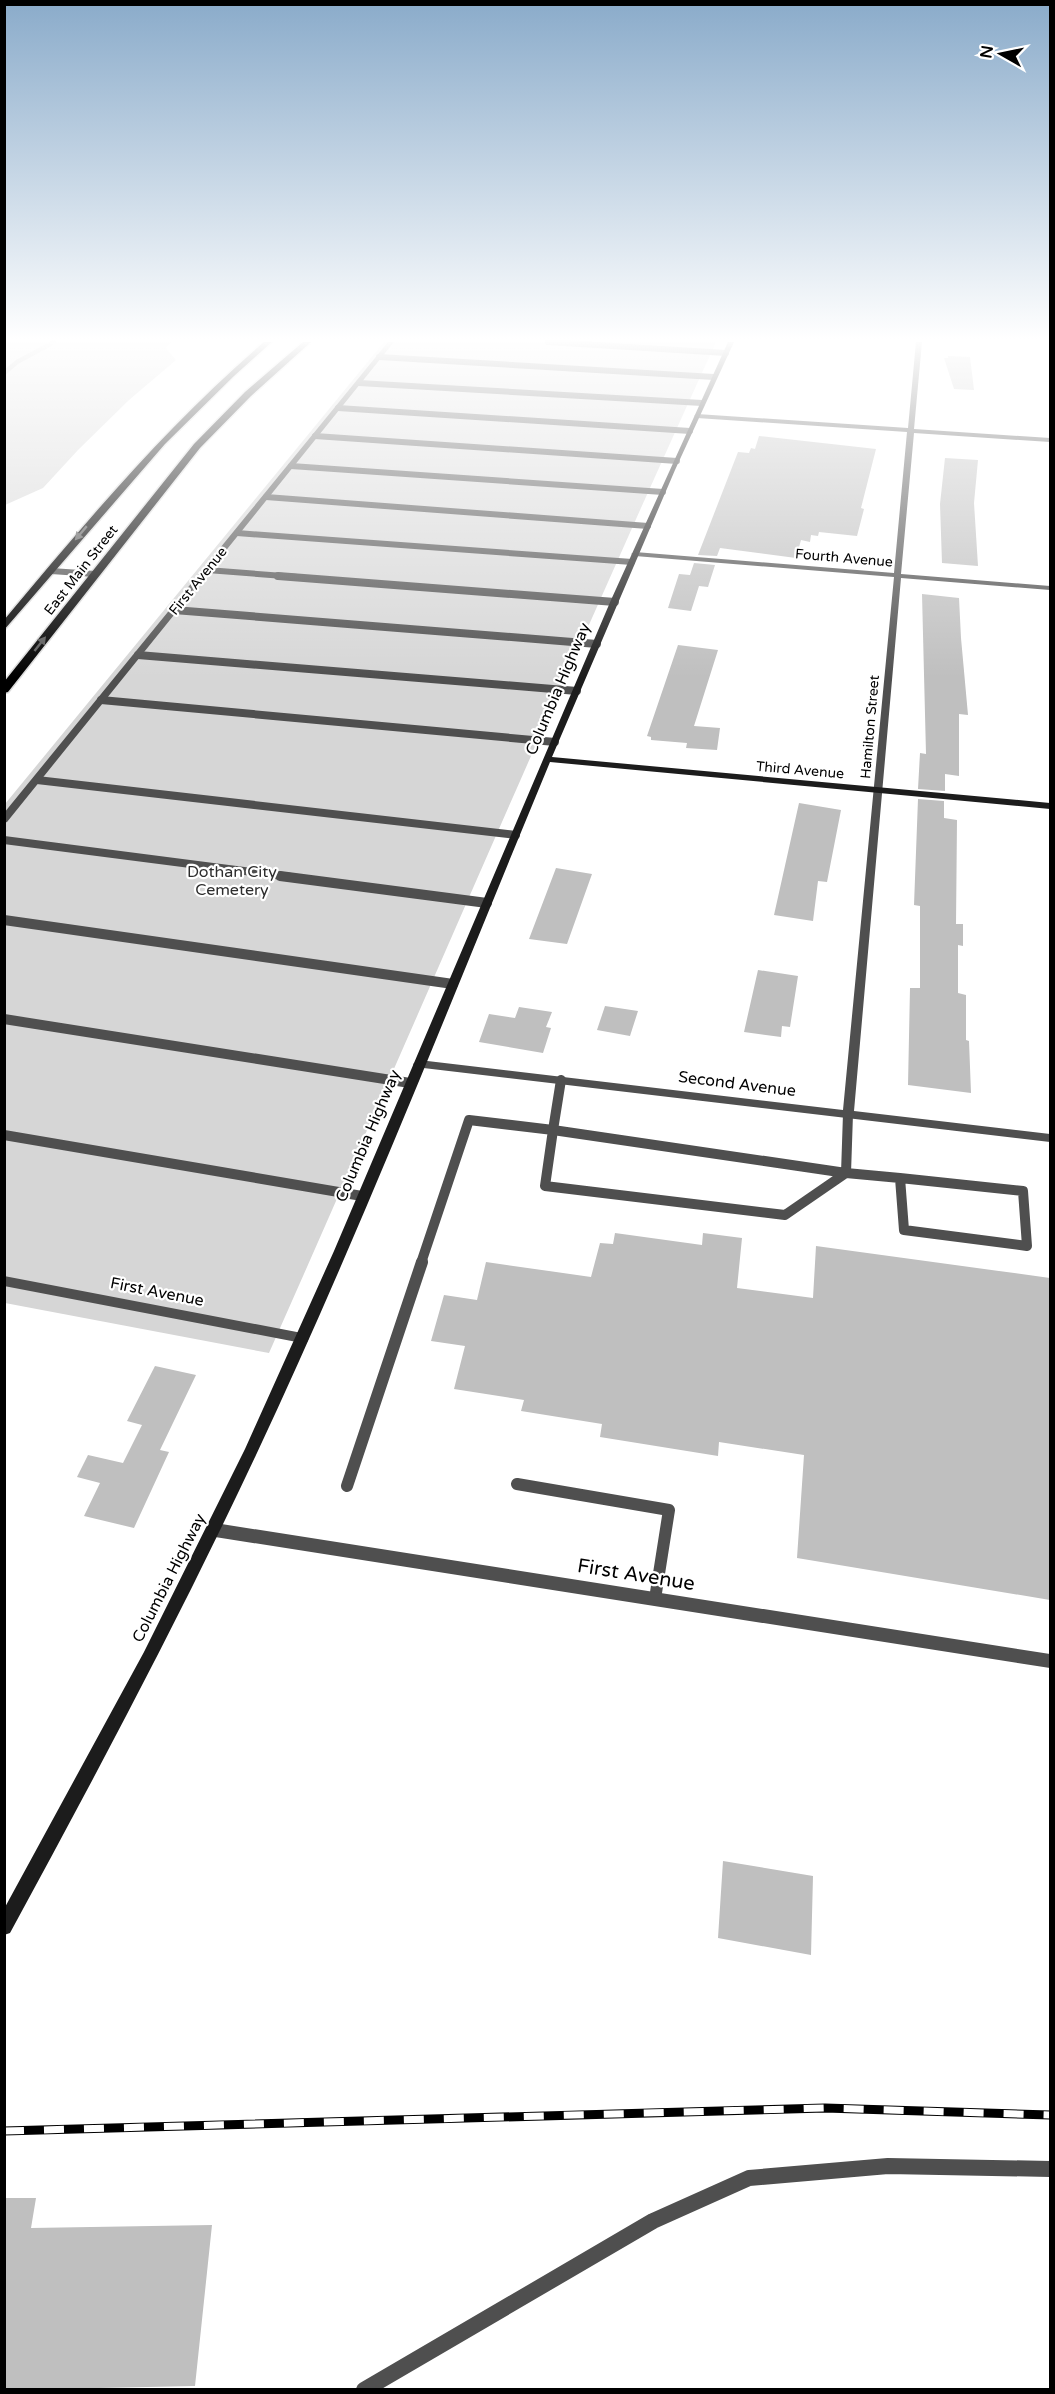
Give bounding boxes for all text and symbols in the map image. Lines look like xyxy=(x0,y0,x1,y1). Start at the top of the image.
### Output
north arrow xyxy=(971,24,1031,84)
text: N xyxy=(976,44,998,60)
street label: East Main Street xyxy=(41,521,122,618)
one-way arrow xyxy=(75,525,88,541)
street label: First Avenue xyxy=(165,543,231,619)
street label: Fourth Avenue xyxy=(794,545,894,571)
street label: Columbia Highway xyxy=(521,619,595,758)
one-way arrow xyxy=(34,636,46,651)
street label: Hamilton Street xyxy=(857,674,883,780)
street label: Third Avenue xyxy=(755,758,845,782)
park label: Dothan City Cemetery xyxy=(187,862,277,900)
street label: Columbia Highway xyxy=(331,1066,405,1205)
street label: Second Avenue xyxy=(677,1067,797,1101)
street label: First Avenue xyxy=(109,1273,205,1311)
street label: Columbia Highway xyxy=(128,1510,210,1646)
street label: First Avenue xyxy=(576,1554,696,1596)

